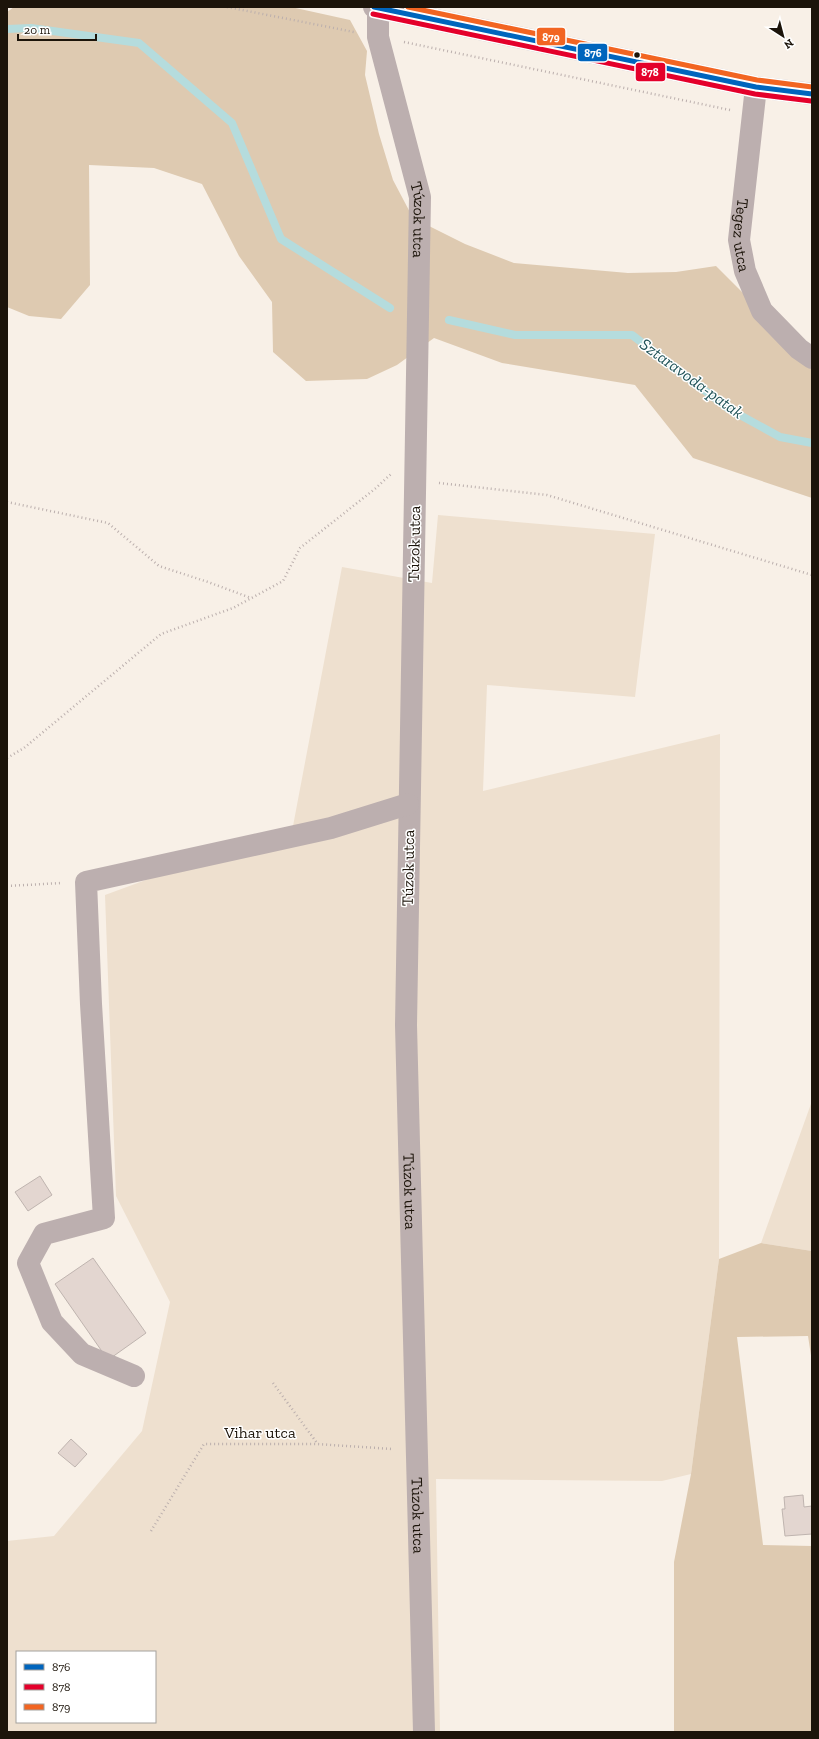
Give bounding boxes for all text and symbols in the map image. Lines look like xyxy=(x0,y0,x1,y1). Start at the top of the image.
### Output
scale bar xyxy=(18,16,96,42)
north arrow xyxy=(763,16,803,56)
text: 20 m xyxy=(24,23,51,37)
line badge: 879 xyxy=(536,27,566,46)
text: 879 xyxy=(542,31,560,44)
text: N xyxy=(781,36,796,52)
line badge: 876 xyxy=(577,43,608,62)
text: 876 xyxy=(584,47,602,60)
unlabelled marker xyxy=(632,50,642,60)
line badge: 878 xyxy=(635,62,666,82)
text: 878 xyxy=(641,66,659,79)
street label: Túzok utca xyxy=(407,179,430,258)
street label: Tegez utca xyxy=(729,197,754,273)
water label: Sztaravoda-patak xyxy=(636,334,748,423)
street label: Túzok utca xyxy=(404,505,424,582)
street label: Túzok utca xyxy=(398,829,418,906)
street label: Túzok utca xyxy=(400,1153,421,1230)
street label: Vihar utca xyxy=(223,1423,296,1442)
street label: Túzok utca xyxy=(408,1477,429,1554)
legend xyxy=(16,1651,156,1723)
text: 876 xyxy=(52,1660,70,1674)
text: 878 xyxy=(52,1680,71,1694)
text: 879 xyxy=(52,1700,70,1714)

